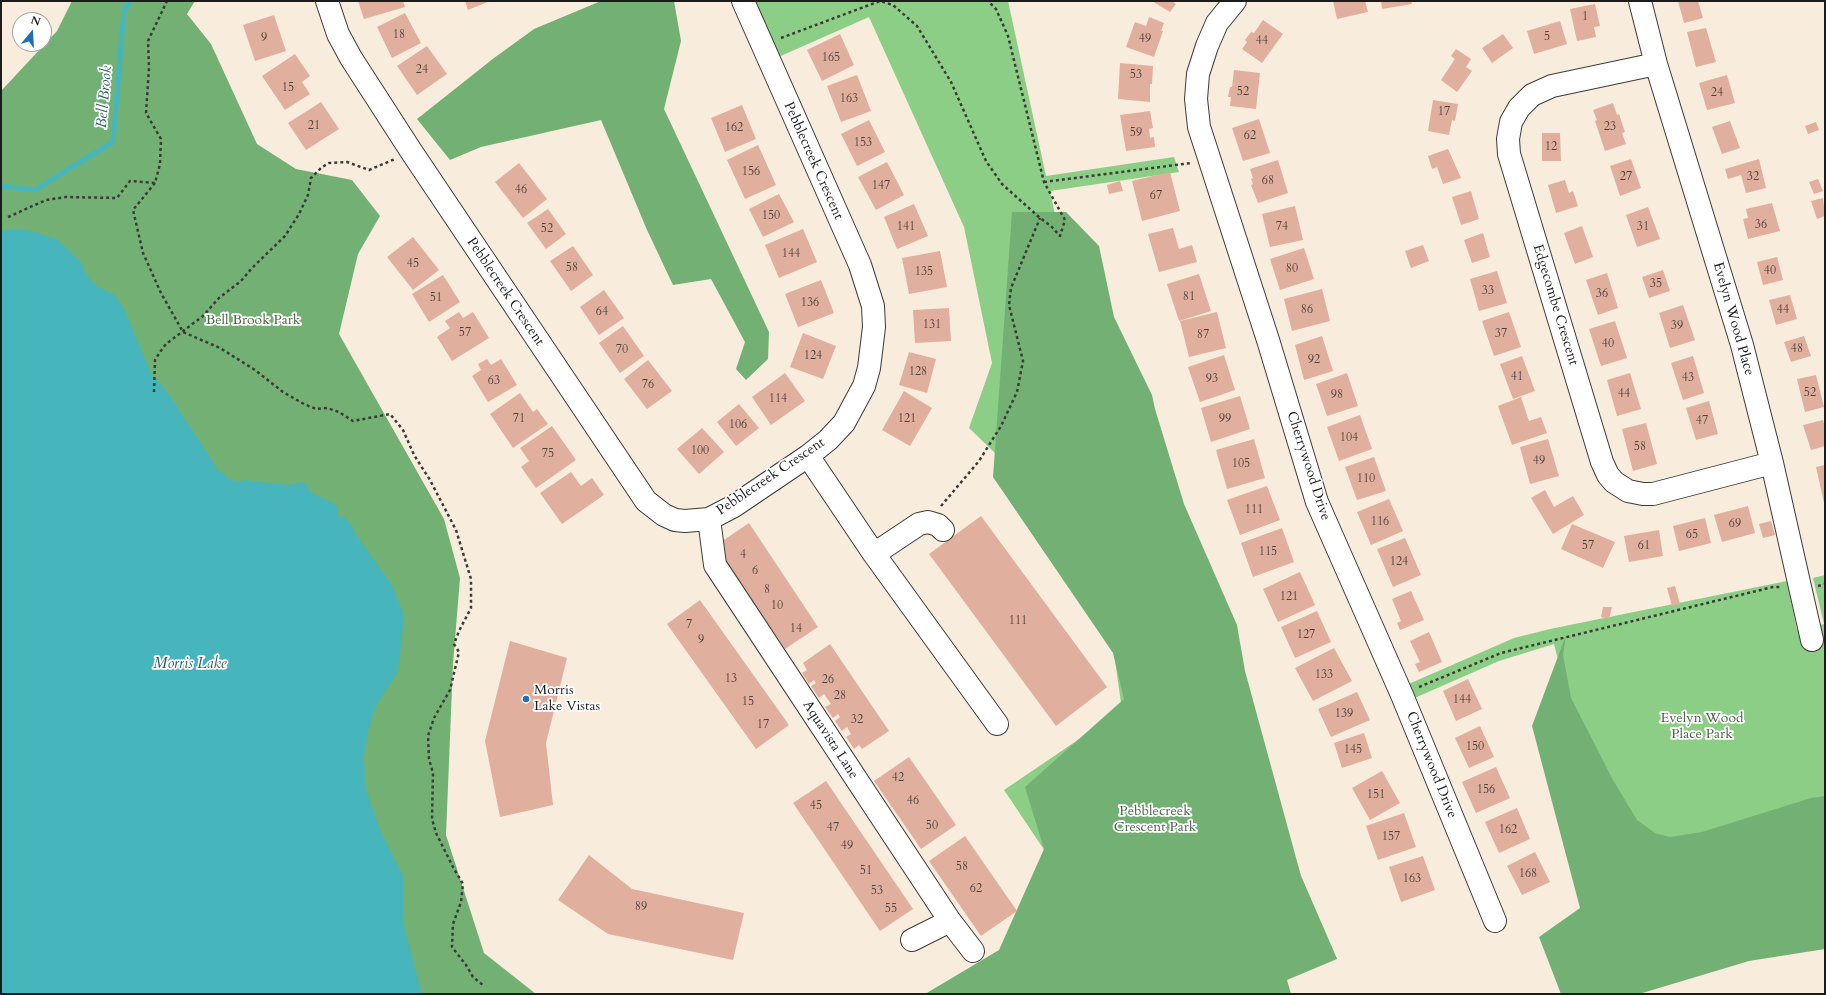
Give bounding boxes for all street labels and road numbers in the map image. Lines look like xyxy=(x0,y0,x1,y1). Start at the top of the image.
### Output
street label: Pebblecreek Crescent xyxy=(779,100,847,222)
street label: Pebblecreek Crescent xyxy=(463,235,547,349)
street label: Edgecombe Crescent xyxy=(1529,242,1581,368)
street label: Evelyn Wood Place xyxy=(1709,260,1757,378)
street label: Cherrywood Drive xyxy=(1282,409,1334,523)
street label: Pebblecreek Crescent xyxy=(714,435,828,519)
street label: Aquavista Lane xyxy=(798,698,862,782)
street label: Cherrywood Drive xyxy=(1402,709,1460,821)

